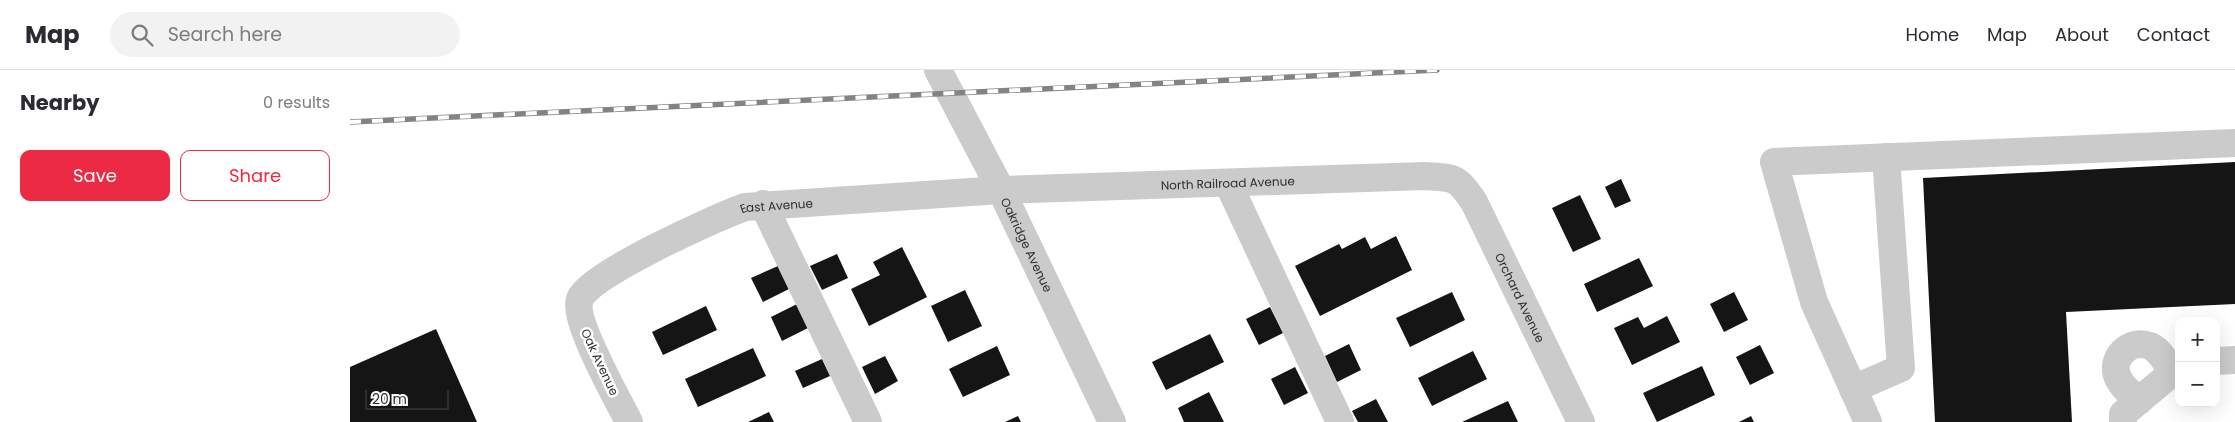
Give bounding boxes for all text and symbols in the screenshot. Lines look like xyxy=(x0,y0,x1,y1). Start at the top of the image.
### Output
search box xyxy=(110,12,460,57)
text: Map xyxy=(25,18,80,51)
icon: search xyxy=(128,21,156,49)
text: Search here xyxy=(168,21,282,48)
text: Home xyxy=(1905,22,1959,47)
text: Map xyxy=(1987,22,2027,47)
text: About xyxy=(2055,22,2109,47)
text: Contact xyxy=(2137,22,2210,47)
text: Nearby xyxy=(20,88,100,117)
text: 0 results xyxy=(263,91,330,114)
button: Save xyxy=(20,150,170,201)
button: Share xyxy=(180,150,330,201)
street label: North Railroad Avenue xyxy=(1161,172,1295,193)
street label: East Avenue xyxy=(737,194,813,217)
street label: Oakridge Avenue xyxy=(997,194,1057,295)
street label: Orchard Avenue xyxy=(1491,250,1549,345)
map controls xyxy=(2175,317,2220,407)
button: + xyxy=(2175,317,2220,362)
street label: Oak Avenue xyxy=(577,326,623,398)
button: − xyxy=(2175,362,2220,407)
scale bar xyxy=(365,387,449,410)
text: 20 m xyxy=(372,389,407,409)

